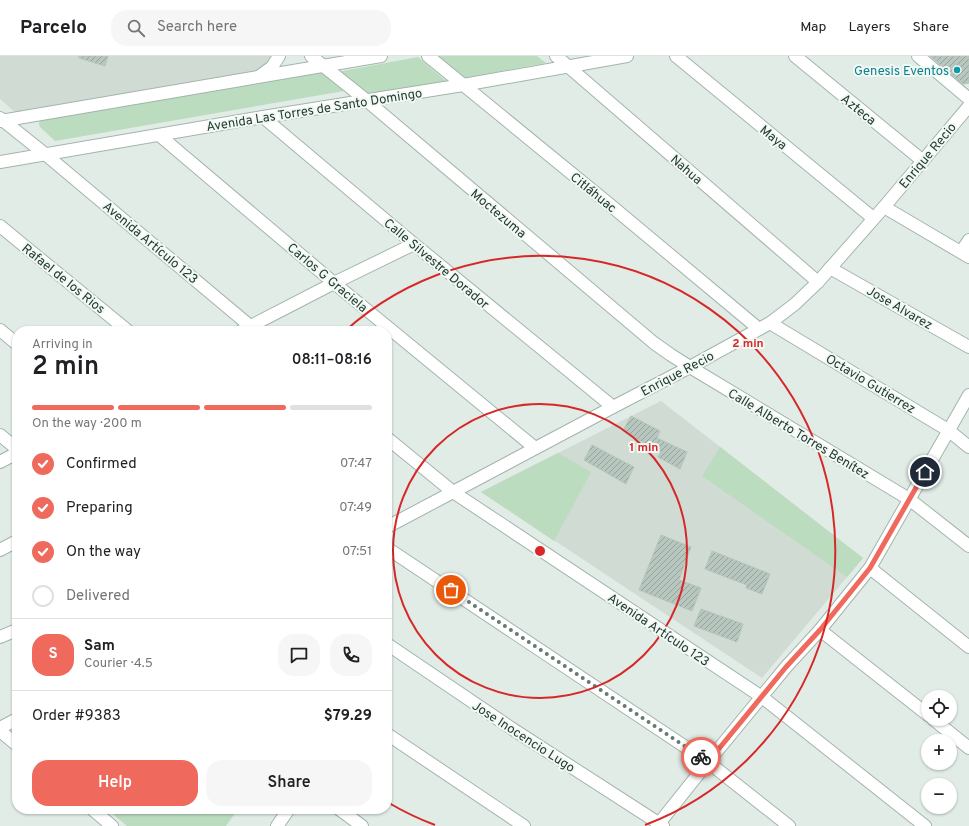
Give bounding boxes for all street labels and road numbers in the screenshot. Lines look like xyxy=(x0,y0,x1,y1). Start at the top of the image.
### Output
street label: Avenida Las Torres de Santo Domingo xyxy=(205,86,423,136)
street label: Azteca xyxy=(837,92,879,130)
street label: Enrique Recio xyxy=(896,120,961,192)
street label: Maya xyxy=(756,123,790,154)
street label: Nahua xyxy=(666,152,705,189)
street label: Citláhuac xyxy=(566,170,619,217)
street label: Moctezuma xyxy=(467,187,529,242)
street label: Avenida Artículo 123 xyxy=(99,199,201,288)
street label: Calle Silvestre Dorador xyxy=(380,216,492,313)
street label: Carlos G Graciela xyxy=(283,240,370,317)
street label: Rafael de los Rios xyxy=(18,241,108,318)
street label: Jose Alvarez xyxy=(863,283,935,334)
street label: Enrique Recio xyxy=(639,349,717,401)
street label: Octavio Gutierrez xyxy=(822,352,918,418)
street label: Calle Alberto Torres Benítez xyxy=(724,386,872,483)
street label: Avenida Artículo 123 xyxy=(604,591,712,671)
street label: Jose Inocencio Lugo xyxy=(469,698,577,777)

